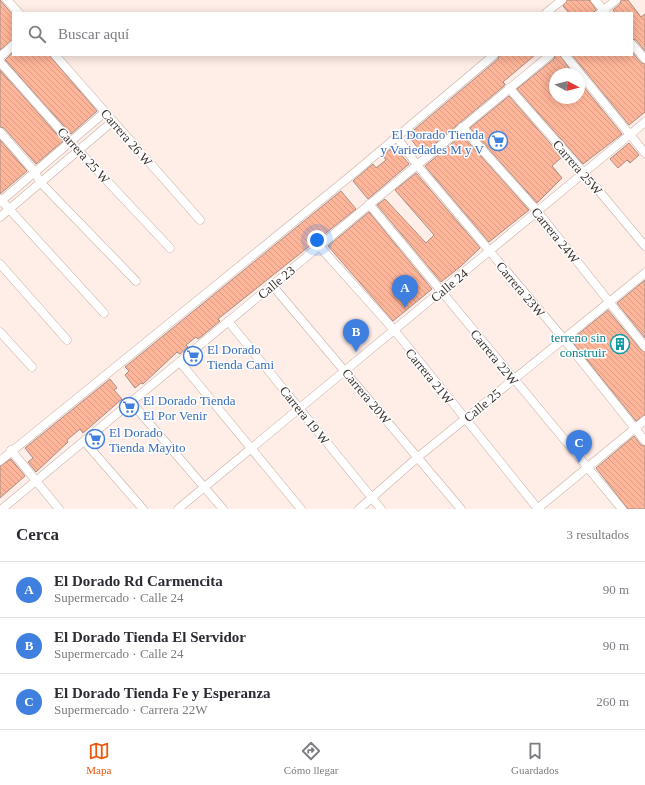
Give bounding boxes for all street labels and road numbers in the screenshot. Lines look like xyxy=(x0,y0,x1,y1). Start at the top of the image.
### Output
street label: Carrera 26 W xyxy=(98,106,156,169)
street label: Carrera 25 W xyxy=(54,124,113,187)
street label: Carrera 25W xyxy=(550,137,606,198)
street label: Carrera 24W xyxy=(529,204,583,267)
street label: Carrera 23W xyxy=(493,259,549,321)
street label: Calle 23 xyxy=(255,263,298,302)
street label: Calle 24 xyxy=(428,265,471,305)
street label: Carrera 22W xyxy=(468,326,522,389)
street label: Carrera 21W xyxy=(403,345,457,408)
street label: Carrera 20W xyxy=(339,366,395,428)
street label: Carrera 19 W xyxy=(277,383,333,448)
street label: Calle 25 xyxy=(461,386,504,425)

